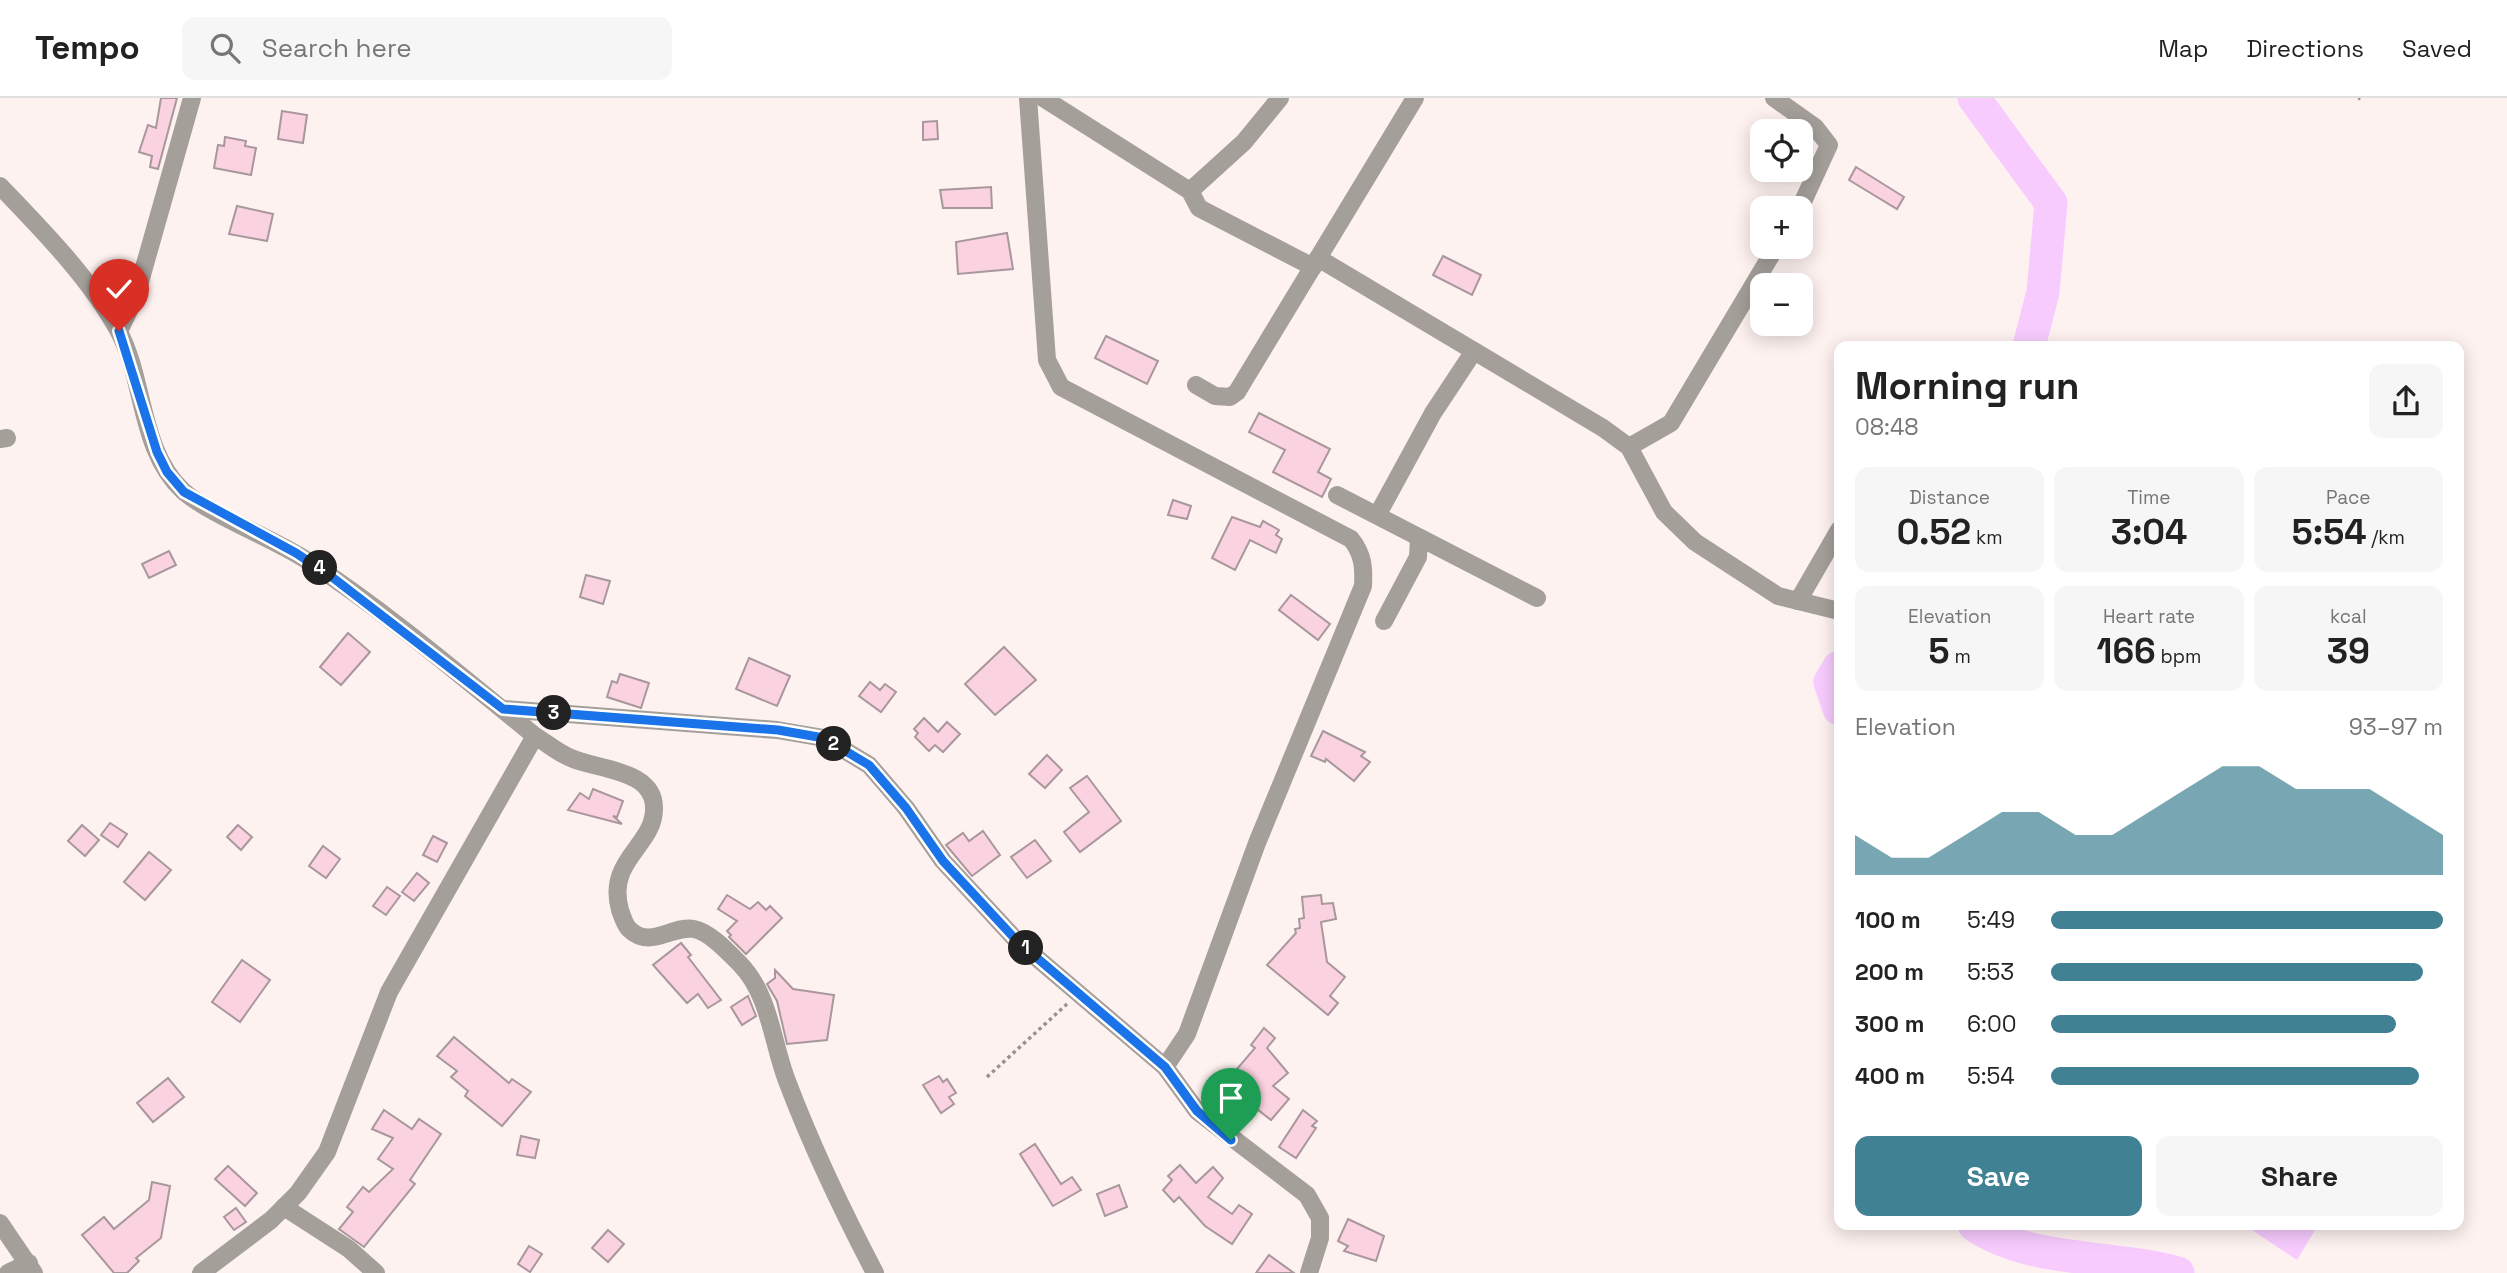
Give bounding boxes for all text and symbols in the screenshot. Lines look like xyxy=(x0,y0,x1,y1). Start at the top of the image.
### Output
search box xyxy=(182,17,672,80)
text: Tempo xyxy=(35,27,140,69)
icon: search xyxy=(206,29,244,67)
text: Search here xyxy=(262,31,412,65)
text: Map xyxy=(2158,33,2208,64)
text: Directions xyxy=(2246,33,2364,64)
text: Saved xyxy=(2402,33,2472,64)
map controls xyxy=(1750,119,1813,336)
button: locate xyxy=(1750,119,1813,182)
button: + xyxy=(1750,196,1813,259)
pin xyxy=(89,259,149,331)
icon: check xyxy=(100,270,138,308)
button: − xyxy=(1750,273,1813,336)
text: Morning run xyxy=(1855,362,2080,410)
button: share xyxy=(2369,364,2443,438)
text: 08:48 xyxy=(1855,412,1919,442)
text: Distance xyxy=(1909,485,1990,510)
text: Time xyxy=(2127,485,2171,510)
text: Pace xyxy=(2326,485,2371,510)
text: 0.52 xyxy=(1897,510,1971,554)
text: 3:04 xyxy=(2111,510,2187,554)
text: 5:54 xyxy=(2292,510,2366,554)
text: km xyxy=(1971,525,2002,550)
text: /km xyxy=(2366,525,2405,550)
pin: 4 xyxy=(302,550,338,586)
text: 4 xyxy=(313,555,326,580)
text: Elevation xyxy=(1908,604,1991,629)
text: Heart rate xyxy=(2103,604,2195,629)
text: kcal xyxy=(2330,604,2367,629)
text: 5 xyxy=(1929,629,1950,673)
text: 166 xyxy=(2097,629,2156,673)
text: 39 xyxy=(2327,629,2370,673)
text: m xyxy=(1950,644,1971,669)
text: bpm xyxy=(2156,644,2201,669)
pin: 3 xyxy=(536,696,572,730)
text: 3 xyxy=(548,700,559,725)
text: Elevation xyxy=(1855,712,1956,742)
text: 93–97 m xyxy=(2349,712,2443,742)
pin: 2 xyxy=(816,726,852,762)
text: 2 xyxy=(828,731,839,756)
text: 100 m xyxy=(1855,905,1921,935)
text: 5:49 xyxy=(1967,905,2015,935)
pin: 1 xyxy=(1009,930,1044,966)
text: 1 xyxy=(1021,935,1030,960)
text: 200 m xyxy=(1855,957,1924,987)
text: 5:53 xyxy=(1967,957,2014,987)
text: 300 m xyxy=(1855,1009,1924,1039)
text: 6:00 xyxy=(1967,1009,2016,1039)
text: 400 m xyxy=(1855,1061,1925,1091)
text: 5:54 xyxy=(1967,1061,2015,1091)
pin xyxy=(1201,1068,1261,1140)
icon: arrive xyxy=(1212,1079,1250,1117)
button: Save xyxy=(1855,1136,2142,1216)
button: Share xyxy=(2156,1136,2443,1216)

